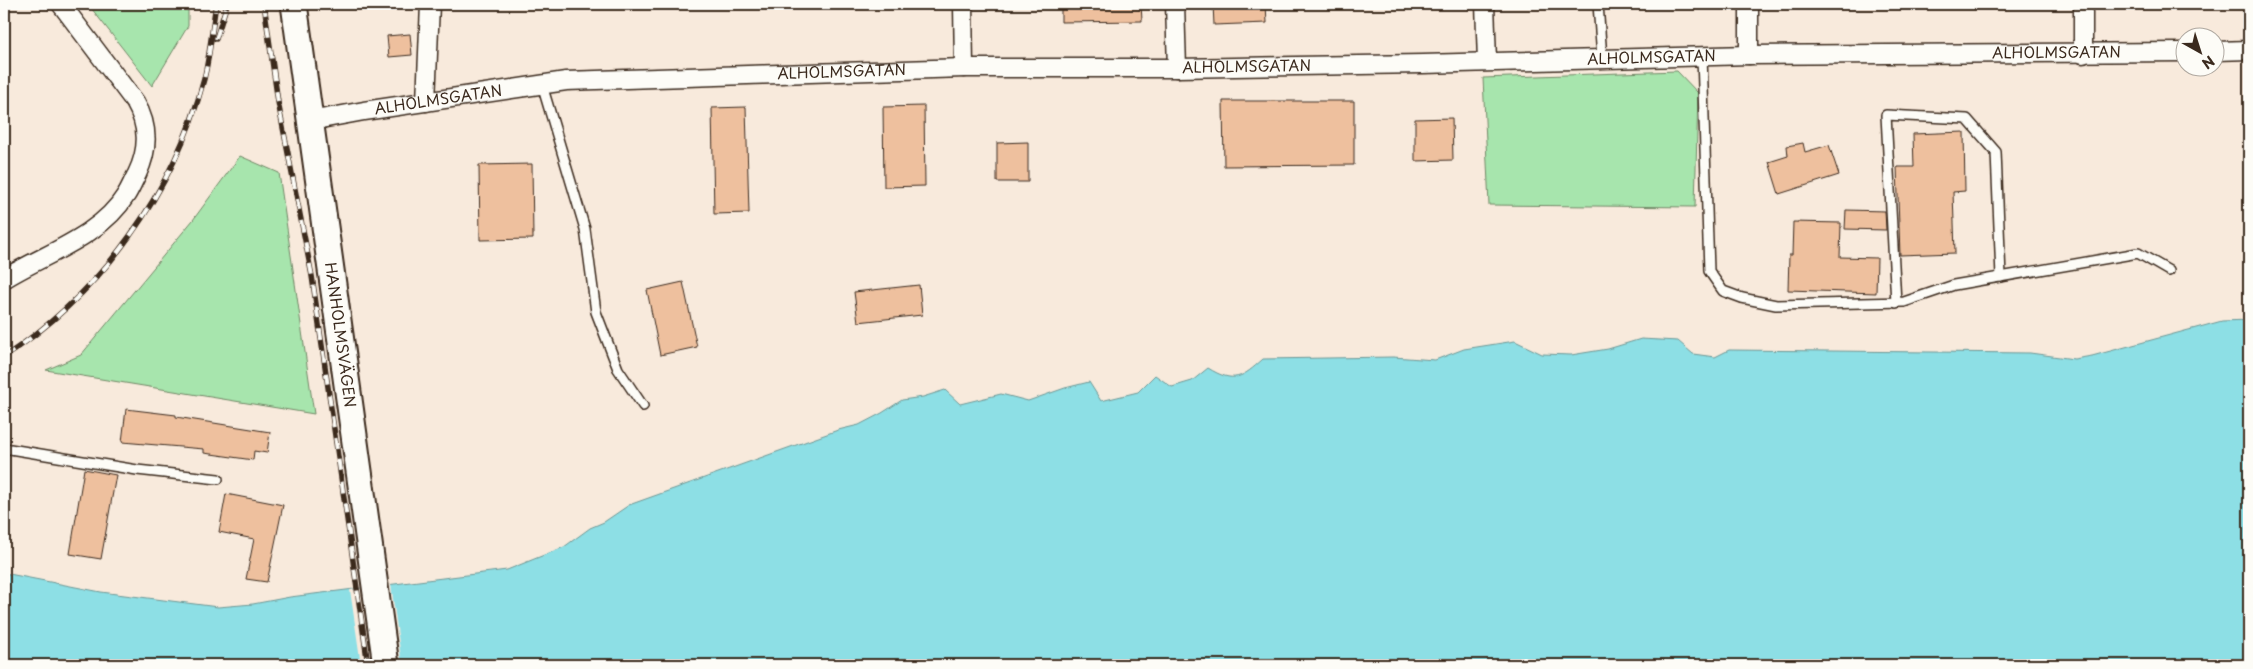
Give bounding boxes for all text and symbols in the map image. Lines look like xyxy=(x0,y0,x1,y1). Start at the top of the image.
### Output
north arrow xyxy=(2176,28,2226,78)
street label: ALHOLMSGATAN xyxy=(1992,39,2121,63)
street label: ALHOLMSGATAN xyxy=(1587,43,1716,69)
text: N xyxy=(2198,51,2219,74)
street label: ALHOLMSGATAN xyxy=(1182,53,1311,78)
street label: ALHOLMSGATAN xyxy=(777,57,906,84)
street label: ALHOLMSGATAN xyxy=(373,78,503,119)
street label: HANHOLMSVÄGEN xyxy=(320,260,363,409)

